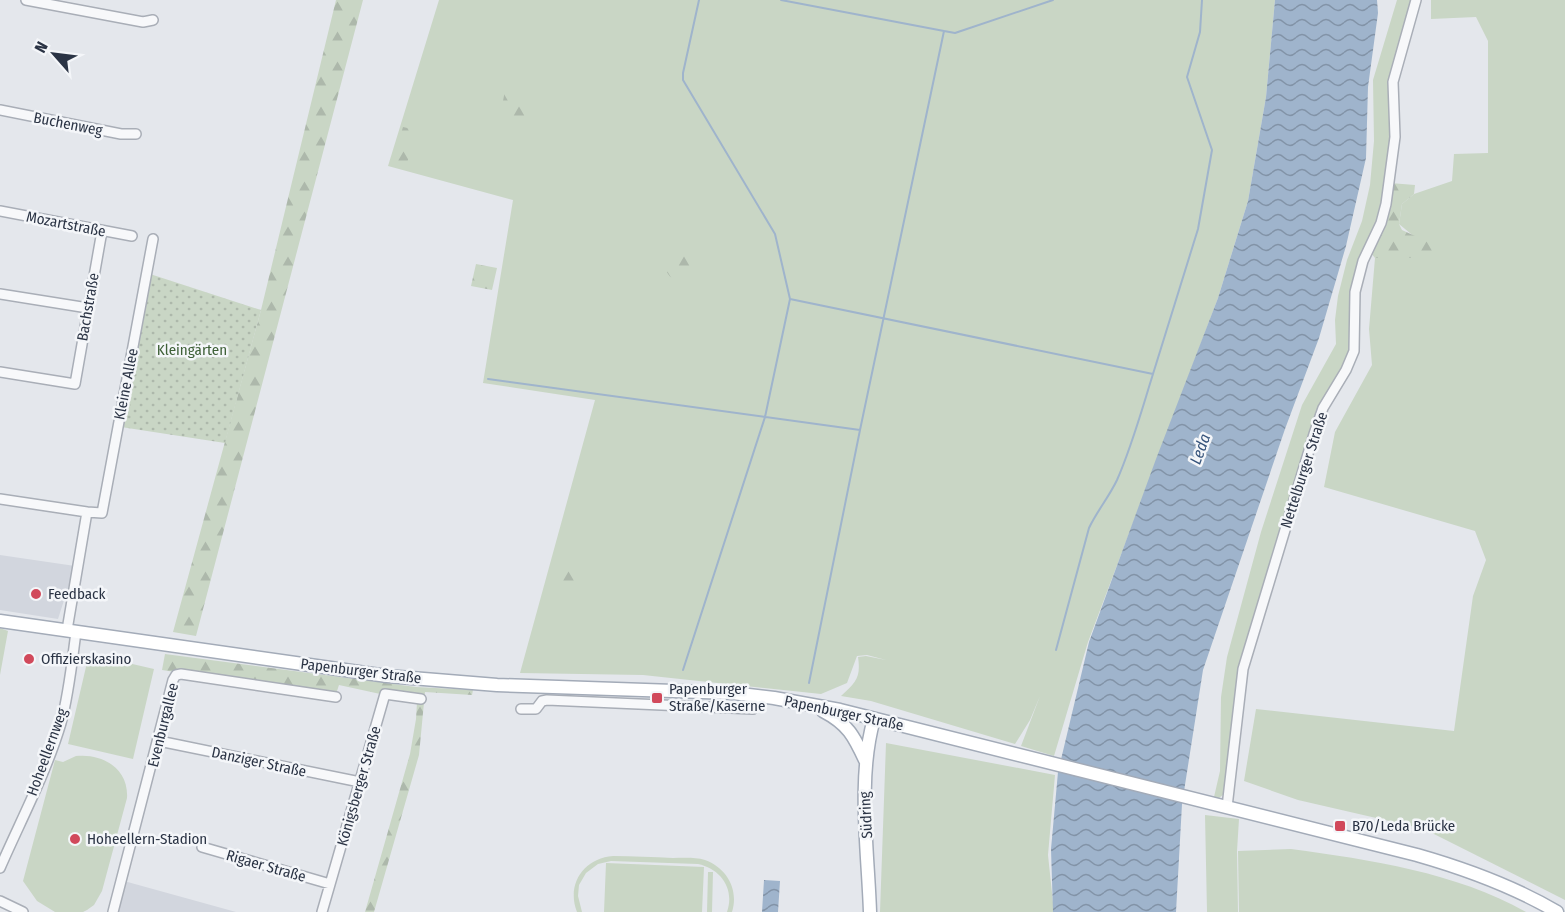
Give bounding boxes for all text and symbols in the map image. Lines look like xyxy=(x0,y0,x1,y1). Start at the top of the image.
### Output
north arrow xyxy=(24,24,84,84)
text: N xyxy=(31,38,52,56)
street label: Buchenweg xyxy=(32,108,104,140)
street label: Mozartstraße xyxy=(25,207,107,241)
street label: Bachstraße xyxy=(73,272,103,342)
park label: Kleingärten xyxy=(157,341,227,359)
street label: Kleine Allee xyxy=(110,347,142,421)
street label: Nettelburger Straße xyxy=(1277,410,1331,530)
water label: Leda xyxy=(1186,431,1214,467)
place label: Feedback xyxy=(48,585,106,603)
marker: Feedback xyxy=(29,587,43,601)
place label: Offizierskasino xyxy=(41,650,132,668)
marker: Offizierskasino xyxy=(22,652,36,666)
street label: Papenburger Straße xyxy=(300,655,422,687)
place label: Papenburger Straße/Kaserne xyxy=(669,680,765,715)
street label: Evenburgallee xyxy=(144,681,182,769)
marker: Papenburger Straße/Kaserne xyxy=(650,691,664,705)
street label: Papenburger Straße xyxy=(783,692,905,734)
street label: Hoheellernweg xyxy=(23,706,71,798)
street label: Königsberger Straße xyxy=(333,724,385,848)
street label: Danziger Straße xyxy=(210,743,308,781)
street label: Südring xyxy=(856,791,876,839)
place label: B70/Leda Brücke xyxy=(1352,817,1455,835)
marker: B70/Leda Brücke xyxy=(1333,819,1347,833)
place label: Hoheellern-Stadion xyxy=(87,830,207,848)
marker: Hoheellern-Stadion xyxy=(68,832,82,846)
street label: Rigaer Straße xyxy=(224,846,308,886)

